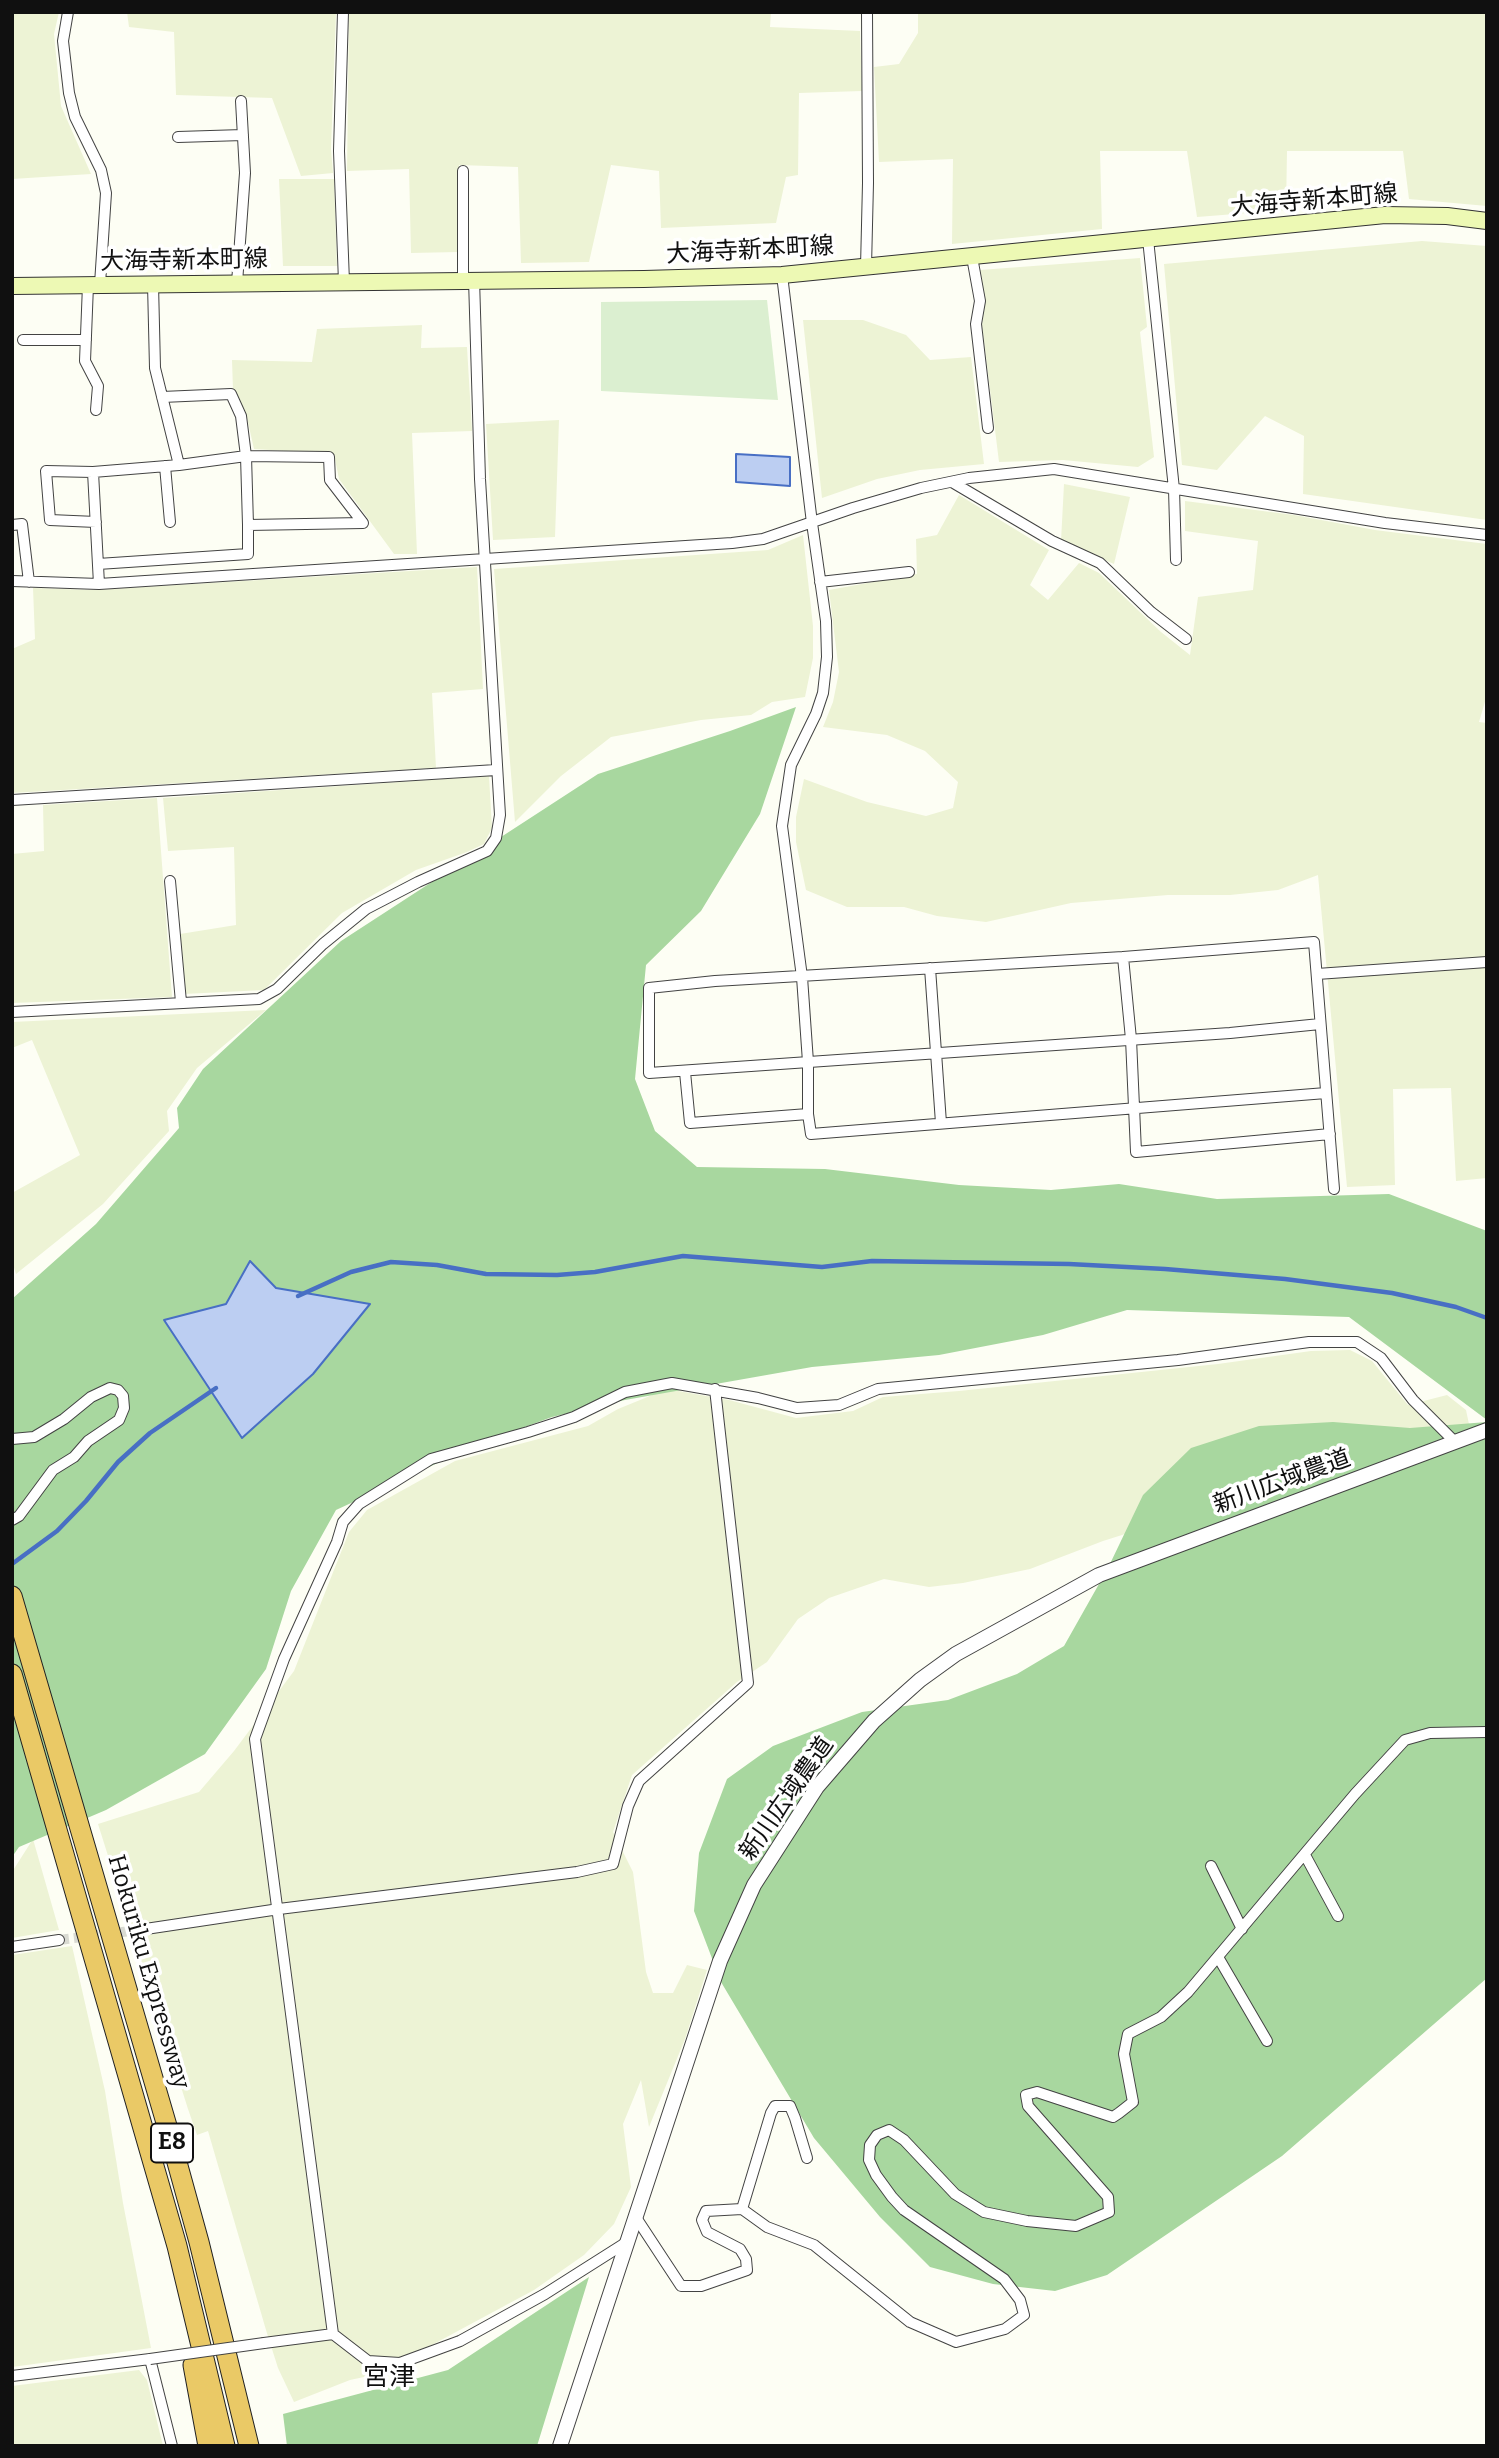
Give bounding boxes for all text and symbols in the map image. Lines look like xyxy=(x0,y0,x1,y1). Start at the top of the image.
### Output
street label: 大海寺新本町線 xyxy=(1229,179,1399,223)
street label: 大海寺新本町線 xyxy=(665,232,835,270)
street label: 大海寺新本町線 xyxy=(100,245,268,277)
street label: 新川広域農道 xyxy=(1209,1444,1355,1520)
street label: 新川広域農道 xyxy=(734,1732,840,1866)
street label: Hokuriku Expressway xyxy=(101,1852,195,2092)
road number: E8 xyxy=(151,2124,193,2162)
district label: 宮津 xyxy=(363,2362,415,2394)

